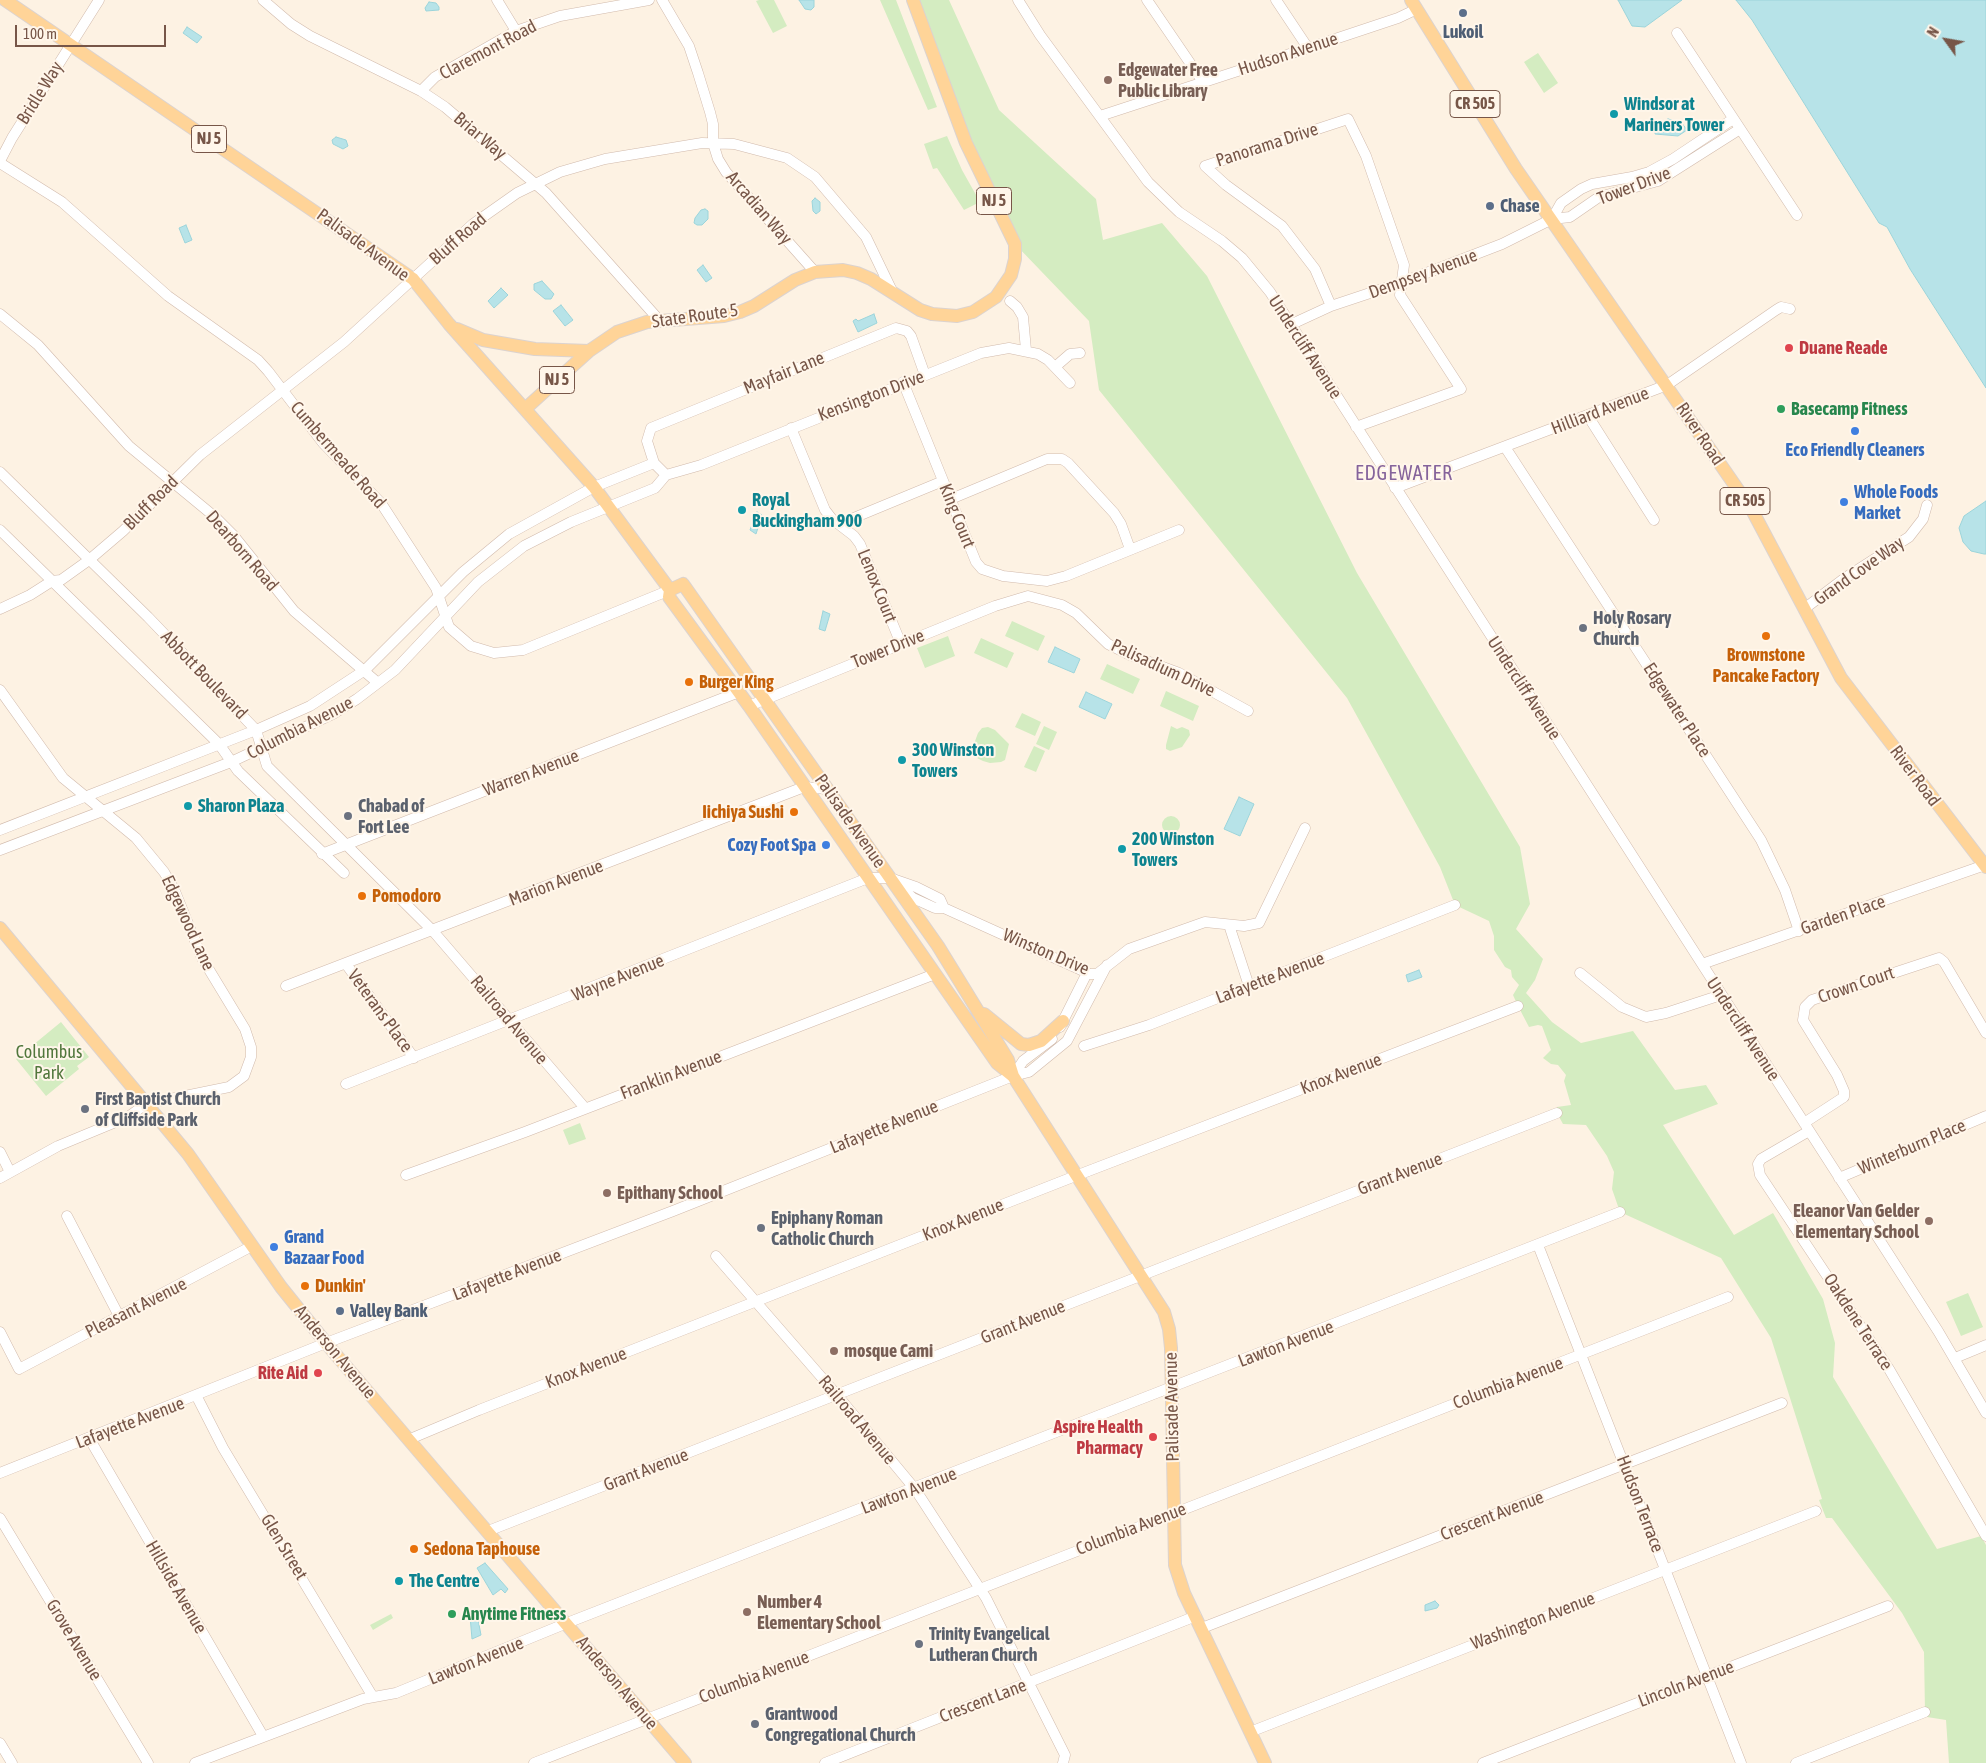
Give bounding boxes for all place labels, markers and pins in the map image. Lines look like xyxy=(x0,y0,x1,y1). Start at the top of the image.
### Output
marker: Lukoil xyxy=(1457,7,1469,19)
place label: Lukoil xyxy=(1443,21,1483,43)
place label: Edgewater Free Public Library xyxy=(1118,59,1218,102)
marker: Edgewater Free Public Library xyxy=(1102,74,1114,86)
place label: Windsor at Mariners Tower xyxy=(1624,93,1724,136)
marker: Windsor at Mariners Tower xyxy=(1608,108,1620,120)
place label: Chase xyxy=(1500,195,1540,217)
marker: Chase xyxy=(1484,200,1496,212)
place label: Duane Reade xyxy=(1799,337,1888,359)
marker: Duane Reade xyxy=(1783,342,1795,354)
place label: Basecamp Fitness xyxy=(1791,398,1908,420)
marker: Basecamp Fitness xyxy=(1775,403,1787,415)
marker: Eco Friendly Cleaners xyxy=(1849,425,1861,437)
place label: Eco Friendly Cleaners xyxy=(1785,439,1925,461)
place label: Whole Foods Market xyxy=(1854,481,1938,524)
place label: Royal Buckingham 900 xyxy=(752,489,862,532)
marker: Whole Foods Market xyxy=(1838,496,1850,508)
marker: Royal Buckingham 900 xyxy=(736,504,748,516)
place label: Holy Rosary Church xyxy=(1593,607,1671,650)
marker: Holy Rosary Church xyxy=(1577,622,1589,634)
marker: Brownstone Pancake Factory xyxy=(1760,630,1772,642)
place label: Brownstone Pancake Factory xyxy=(1713,644,1819,686)
place label: Burger King xyxy=(699,671,774,693)
marker: Burger King xyxy=(683,676,695,688)
place label: 300 Winston Towers xyxy=(912,739,994,782)
marker: 300 Winston Towers xyxy=(896,754,908,766)
place label: Sharon Plaza xyxy=(198,795,284,817)
place label: Chabad of Fort Lee xyxy=(358,795,425,838)
marker: Sharon Plaza xyxy=(182,800,194,812)
place label: Iichiya Sushi xyxy=(702,801,784,823)
marker: Iichiya Sushi xyxy=(788,806,800,818)
marker: Chabad of Fort Lee xyxy=(342,810,354,822)
place label: 200 Winston Towers xyxy=(1132,828,1214,871)
place label: Cozy Foot Spa xyxy=(727,834,816,856)
marker: Cozy Foot Spa xyxy=(820,839,832,851)
marker: 200 Winston Towers xyxy=(1116,843,1128,855)
place label: Pomodoro xyxy=(372,885,441,907)
marker: Pomodoro xyxy=(356,890,368,902)
place label: First Baptist Church of Cliffside Park xyxy=(95,1088,221,1130)
marker: First Baptist Church of Cliffside Park xyxy=(79,1103,91,1115)
place label: Epithany School xyxy=(617,1182,723,1204)
marker: Epithany School xyxy=(601,1187,613,1199)
place label: Eleanor Van Gelder Elementary School xyxy=(1793,1200,1919,1242)
place label: Epiphany Roman Catholic Church xyxy=(771,1207,883,1250)
marker: Eleanor Van Gelder Elementary School xyxy=(1923,1215,1935,1227)
marker: Epiphany Roman Catholic Church xyxy=(755,1222,767,1234)
place label: Grand Bazaar Food xyxy=(284,1226,364,1268)
marker: Grand Bazaar Food xyxy=(268,1241,280,1253)
place label: Dunkin' xyxy=(315,1275,366,1297)
marker: Dunkin' xyxy=(299,1280,311,1292)
place label: Valley Bank xyxy=(350,1300,427,1322)
marker: Valley Bank xyxy=(334,1305,346,1317)
place label: mosque Cami xyxy=(844,1340,933,1362)
marker: mosque Cami xyxy=(828,1345,840,1357)
place label: Rite Aid xyxy=(258,1362,308,1384)
marker: Rite Aid xyxy=(312,1367,324,1379)
place label: Aspire Health Pharmacy xyxy=(1054,1416,1143,1458)
marker: Aspire Health Pharmacy xyxy=(1147,1431,1159,1443)
place label: Sedona Taphouse xyxy=(424,1538,540,1560)
marker: Sedona Taphouse xyxy=(408,1543,420,1555)
place label: The Centre xyxy=(409,1570,480,1592)
marker: The Centre xyxy=(393,1575,405,1587)
place label: Number 4 Elementary School xyxy=(757,1591,881,1634)
place label: Anytime Fitness xyxy=(462,1603,566,1625)
marker: Number 4 Elementary School xyxy=(741,1606,753,1618)
marker: Anytime Fitness xyxy=(446,1608,458,1620)
place label: Trinity Evangelical Lutheran Church xyxy=(929,1623,1049,1666)
marker: Trinity Evangelical Lutheran Church xyxy=(913,1638,925,1650)
place label: Grantwood Congregational Church xyxy=(765,1703,916,1746)
marker: Grantwood Congregational Church xyxy=(749,1718,761,1730)

